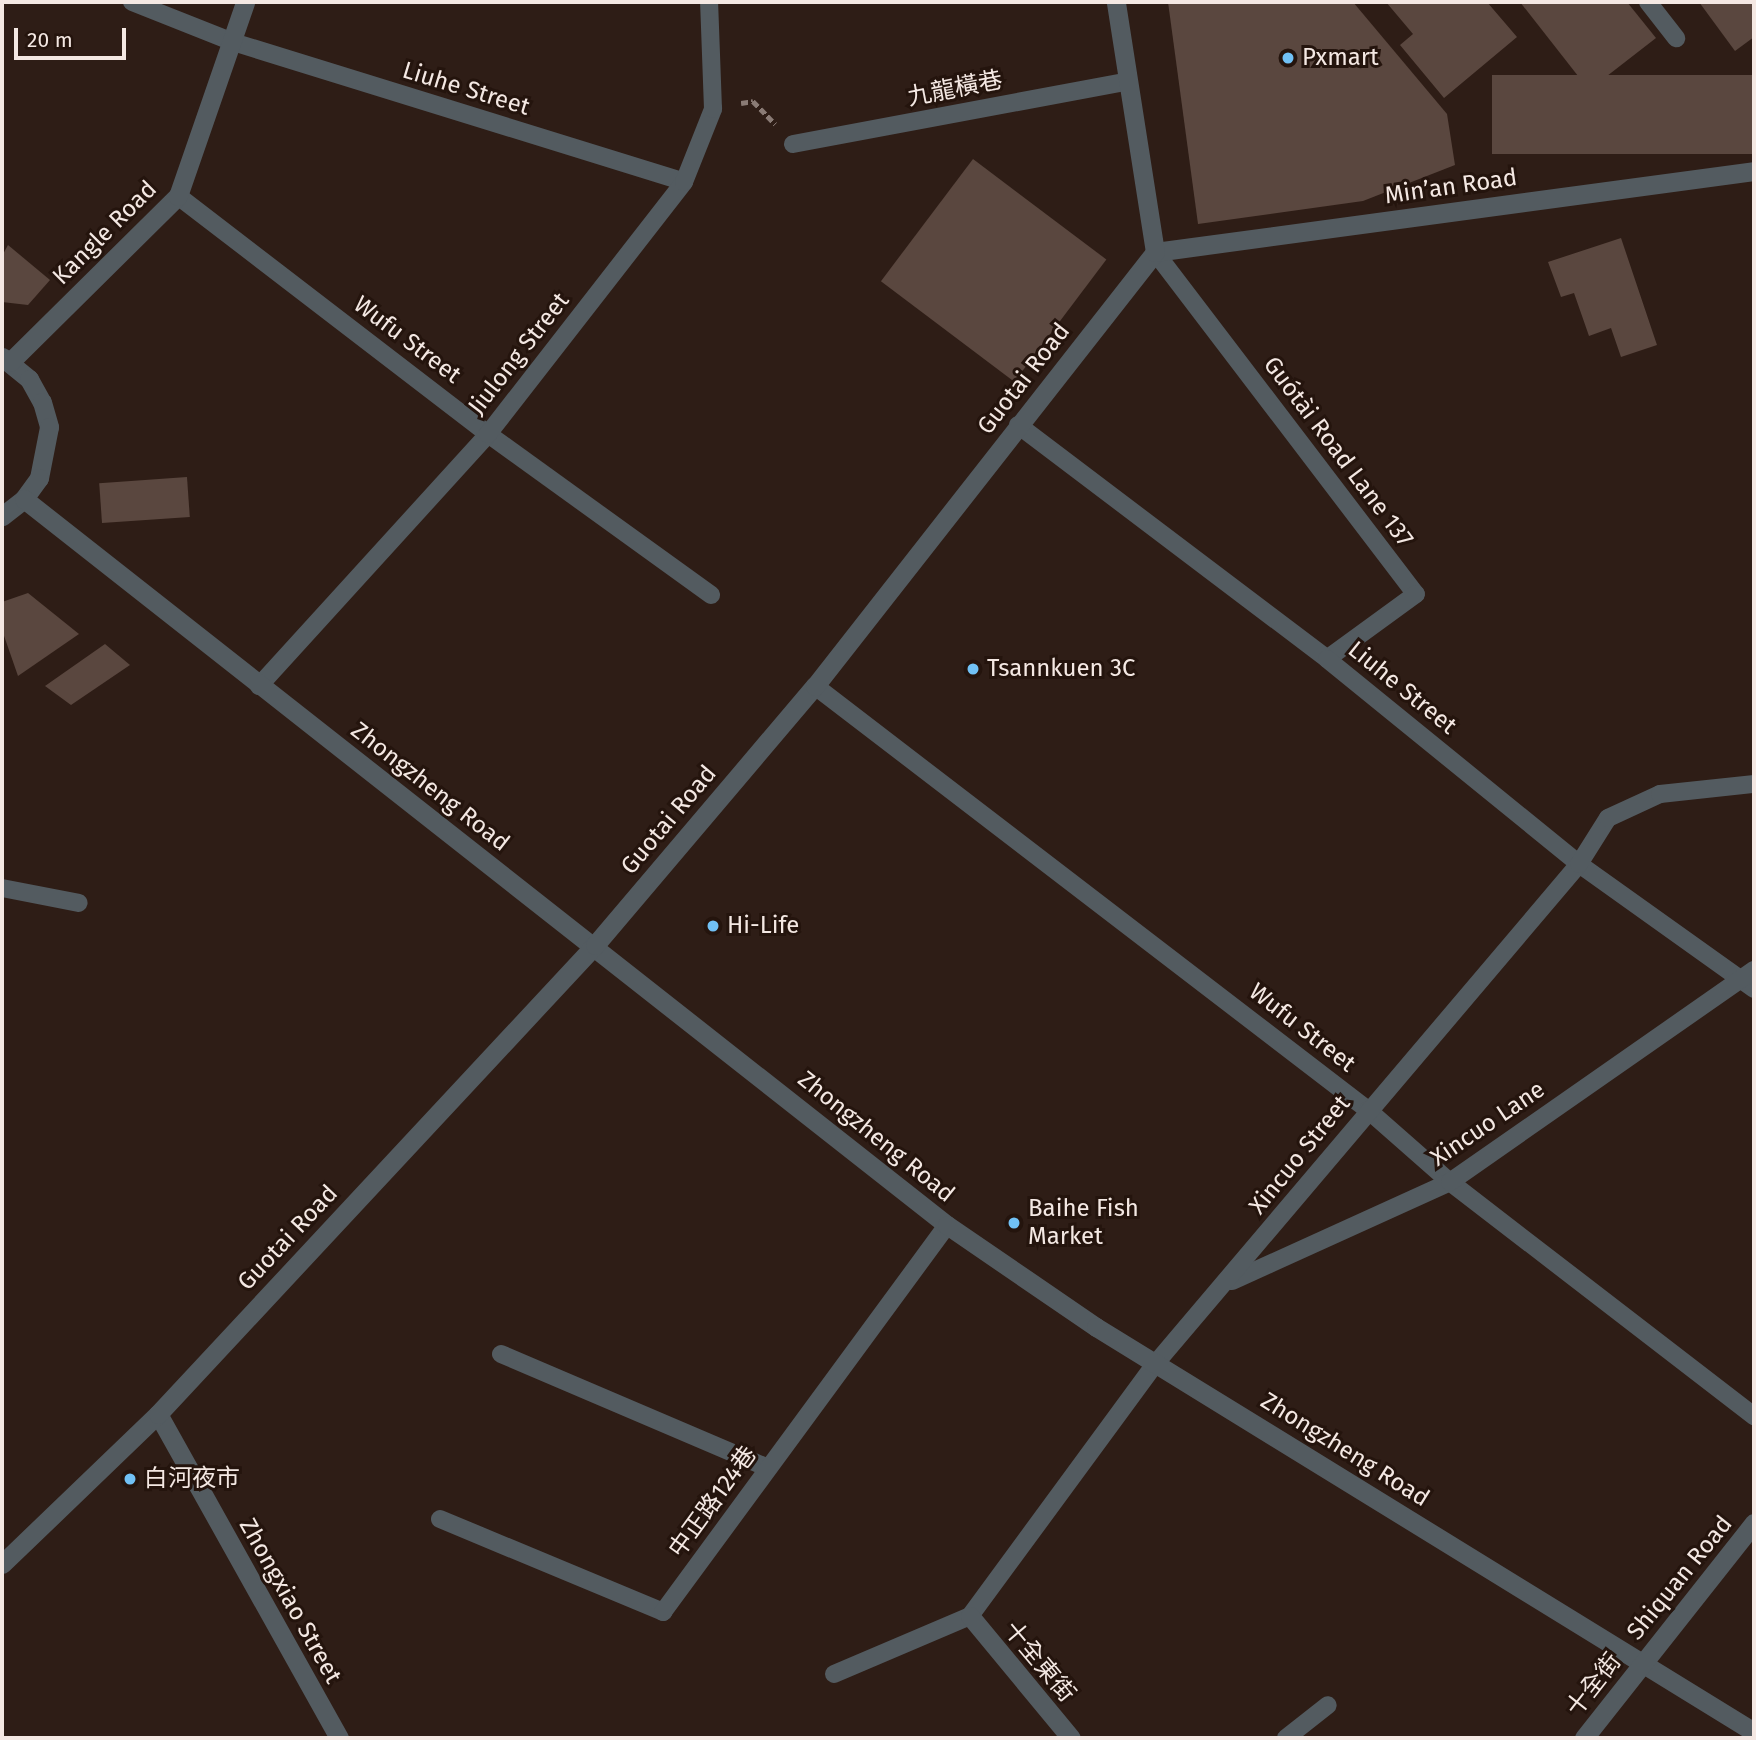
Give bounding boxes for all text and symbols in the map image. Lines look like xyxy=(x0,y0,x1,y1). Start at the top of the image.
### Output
scale bar xyxy=(18,14,130,58)
text: 20 m xyxy=(27,27,73,53)
place label: Pxmart xyxy=(1302,44,1379,72)
marker: Pxmart xyxy=(1280,50,1296,66)
street label: Liuhe Street xyxy=(399,56,533,122)
street label: 九龍橫巷 xyxy=(905,66,1005,112)
street label: Min’an Road xyxy=(1383,163,1519,211)
street label: Kangle Road xyxy=(47,175,163,291)
street label: Jiulong Street xyxy=(462,287,576,421)
street label: Wufu Street xyxy=(348,290,466,390)
street label: Guotai Road xyxy=(972,318,1076,440)
street label: Guótài Road Lane 137 xyxy=(1257,351,1419,553)
street label: Liuhe Street xyxy=(1342,635,1462,741)
place label: Tsannkuen 3C xyxy=(987,655,1135,683)
marker: Tsannkuen 3C xyxy=(965,661,981,677)
street label: Zhongzheng Road xyxy=(345,716,515,858)
street label: Guotai Road xyxy=(615,760,723,880)
place label: Hi-Life xyxy=(727,912,799,940)
marker: Hi-Life xyxy=(705,918,721,934)
street label: Wufu Street xyxy=(1243,978,1361,1078)
street label: Zhongzheng Road xyxy=(792,1065,960,1209)
street label: Xincuo Lane xyxy=(1426,1075,1550,1173)
street label: Xincuo Street xyxy=(1243,1090,1357,1220)
street label: Guotai Road xyxy=(232,1179,344,1297)
place label: Baihe Fish Market xyxy=(1028,1195,1139,1251)
marker: Baihe Fish Market xyxy=(1006,1215,1022,1231)
street label: Zhongzheng Road xyxy=(1256,1387,1434,1513)
street label: 中正路124巷 xyxy=(663,1441,763,1563)
place label: 白河夜市 xyxy=(144,1465,240,1493)
marker: 白河夜市 xyxy=(122,1471,138,1487)
street label: Shiquan Road xyxy=(1621,1510,1739,1646)
street label: Zhongxiao Street xyxy=(233,1514,347,1688)
street label: 十全東街 xyxy=(997,1616,1081,1708)
street label: 十全街 xyxy=(1560,1648,1628,1722)

